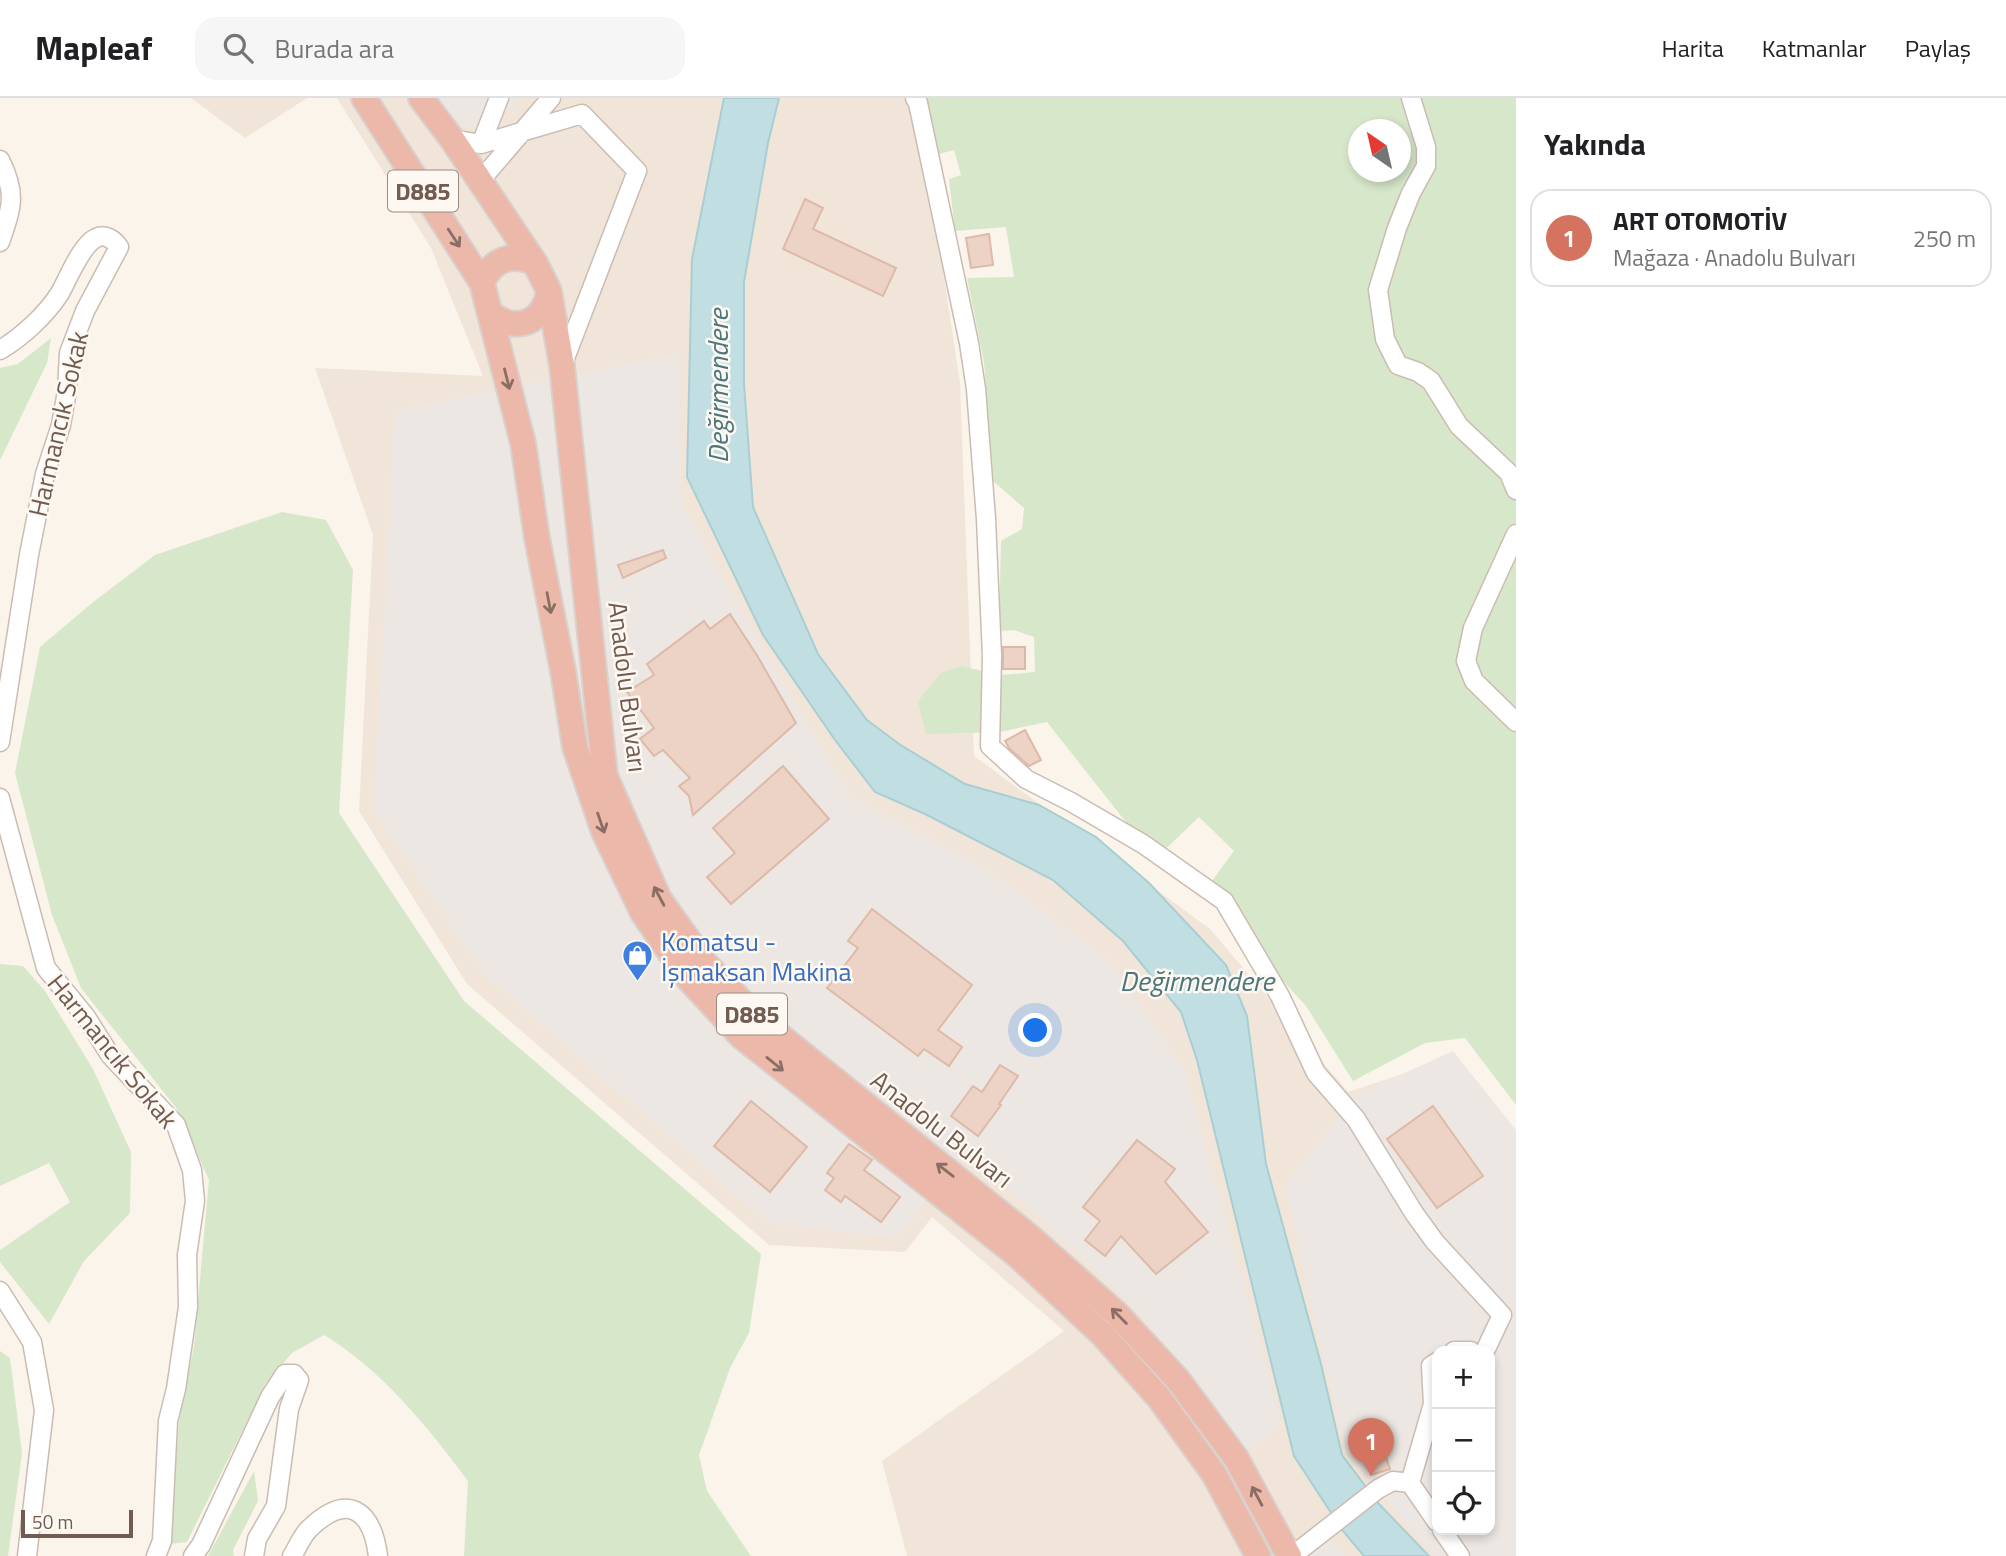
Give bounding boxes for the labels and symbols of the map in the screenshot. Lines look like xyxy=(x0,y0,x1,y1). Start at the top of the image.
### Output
north arrow xyxy=(1348,119,1411,182)
road number: D885 xyxy=(388,170,458,212)
one-way arrow xyxy=(446,228,461,247)
water label: Değirmendere xyxy=(696,307,739,463)
street label: Harmancık Sokak xyxy=(18,327,98,521)
one-way arrow xyxy=(501,367,514,390)
one-way arrow xyxy=(543,591,557,614)
street label: Anadolu Bulvarı xyxy=(598,600,658,774)
one-way arrow xyxy=(596,812,608,834)
one-way arrow xyxy=(652,886,665,907)
place label: Komatsu - İşmaksan Makina xyxy=(661,922,852,991)
shop icon: Komatsu - İşmaksan Makina xyxy=(621,939,655,983)
water label: Değirmendere xyxy=(1120,959,1276,1002)
street label: Harmancık Sokak xyxy=(38,965,188,1137)
road number: D885 xyxy=(717,994,787,1034)
your location xyxy=(1018,1013,1052,1047)
one-way arrow xyxy=(766,1056,784,1072)
street label: Anadolu Bulvarı xyxy=(862,1061,1022,1197)
one-way arrow xyxy=(936,1162,955,1177)
one-way arrow xyxy=(1110,1308,1127,1325)
pin: 1 xyxy=(1348,1418,1394,1476)
one-way arrow xyxy=(1250,1486,1263,1507)
scale bar xyxy=(21,1507,133,1539)

